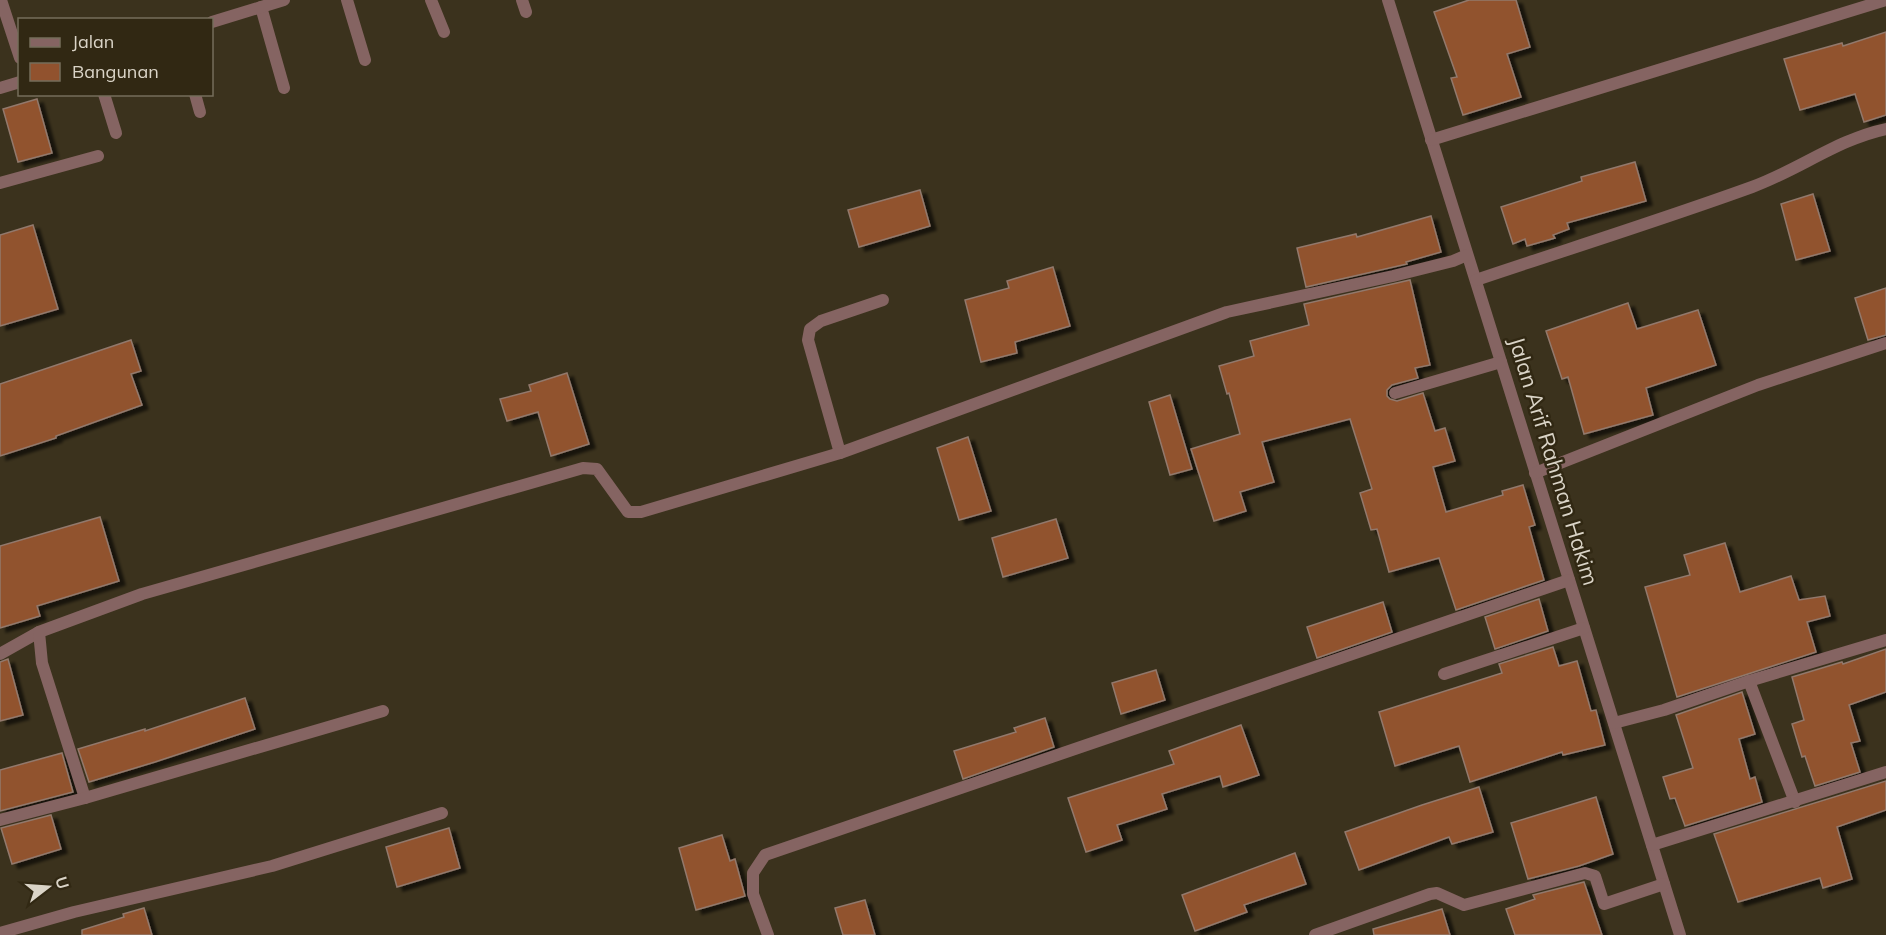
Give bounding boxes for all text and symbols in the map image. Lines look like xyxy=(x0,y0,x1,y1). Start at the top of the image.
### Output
legend xyxy=(18,18,213,96)
text: Jalan xyxy=(72,30,114,53)
text: Bangunan xyxy=(72,60,159,83)
street label: Jalan Arif Rahman Hakim xyxy=(1503,333,1605,589)
north arrow xyxy=(18,857,78,917)
text: U xyxy=(51,874,74,891)

